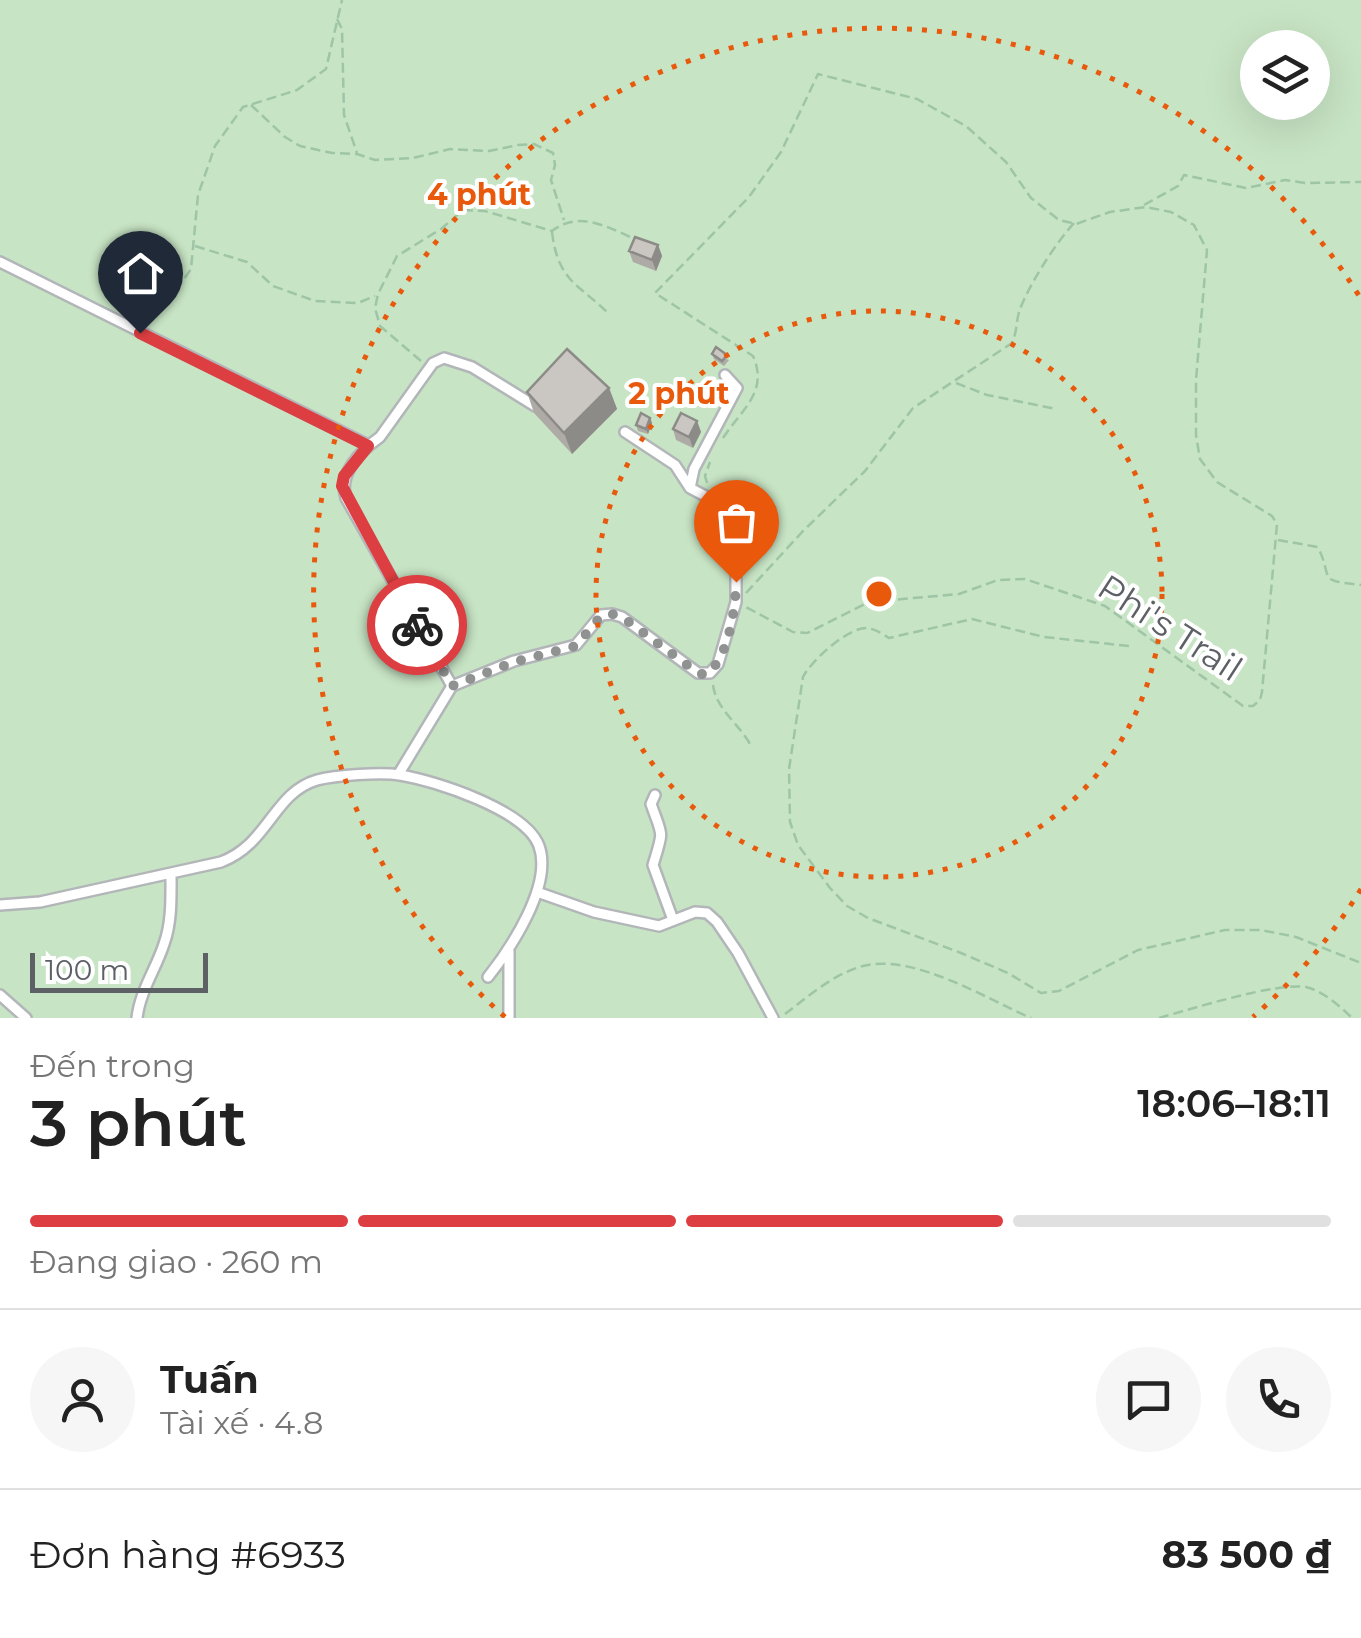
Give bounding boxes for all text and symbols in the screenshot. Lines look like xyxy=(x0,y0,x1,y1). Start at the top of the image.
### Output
map controls xyxy=(1240,30,1330,120)
button: layers xyxy=(1240,30,1330,120)
text: 4 phút xyxy=(427,176,531,213)
pin xyxy=(98,231,183,334)
icon: home xyxy=(113,246,168,301)
text: 2 phút xyxy=(628,375,730,412)
pin xyxy=(694,480,779,583)
icon: bag xyxy=(709,495,764,550)
street label: Phi's Trail xyxy=(1090,565,1250,690)
courier xyxy=(367,575,467,675)
centre of rings xyxy=(861,576,897,612)
icon: bike xyxy=(390,598,445,653)
scale bar xyxy=(30,948,208,993)
text: 100 m xyxy=(45,953,129,987)
text: Đến trong xyxy=(30,1046,195,1085)
text: 18:06–18:11 xyxy=(1137,1080,1331,1127)
text: 3 phút xyxy=(30,1083,247,1162)
text: Đang giao · 260 m xyxy=(30,1242,323,1281)
button: person xyxy=(30,1347,135,1452)
button: chat xyxy=(1096,1347,1201,1452)
button: phone xyxy=(1226,1347,1331,1452)
text: Tuấn xyxy=(160,1356,259,1403)
text: Tài xế · 4.8 xyxy=(160,1403,323,1442)
text: Đơn hàng #6933 xyxy=(30,1531,346,1578)
text: 83 500 ₫ xyxy=(1161,1531,1331,1578)

